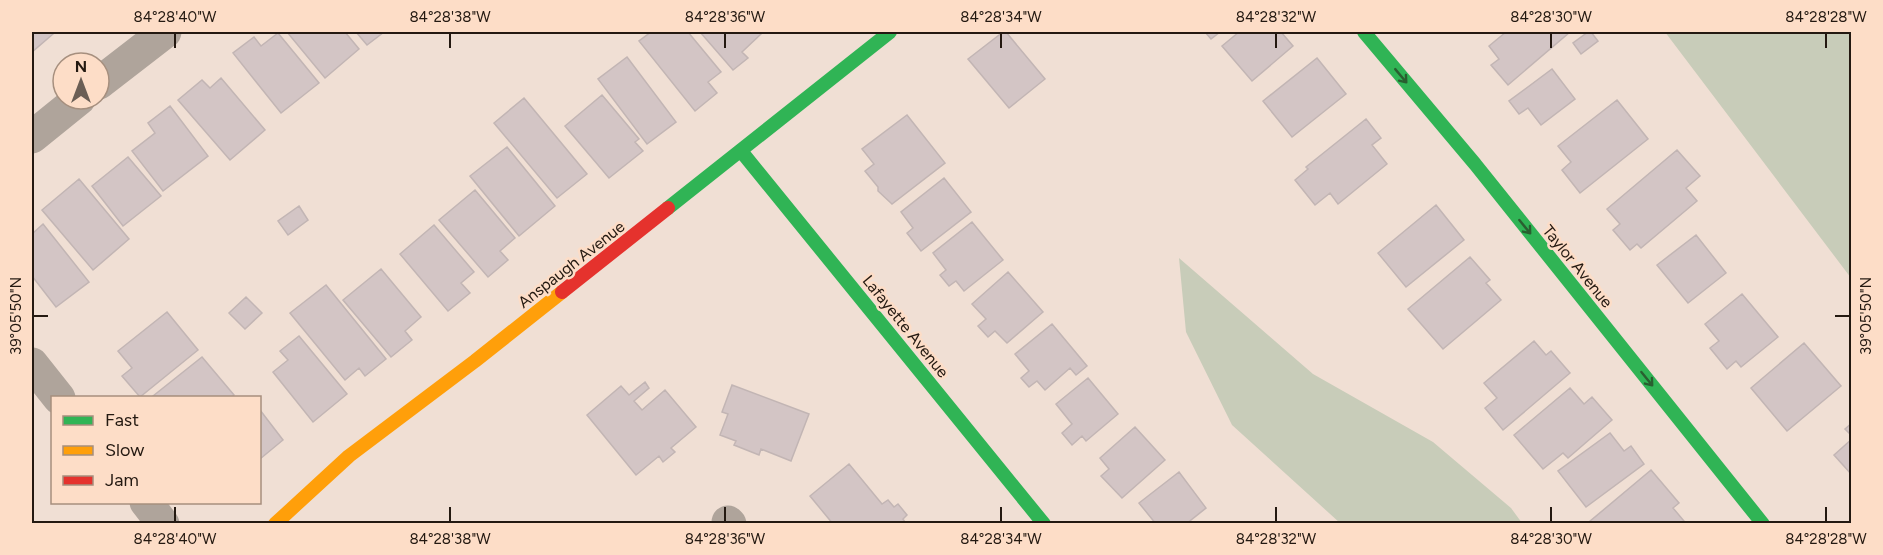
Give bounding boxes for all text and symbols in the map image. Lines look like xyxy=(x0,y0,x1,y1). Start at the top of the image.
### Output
text: 84°28'40"W xyxy=(134,8,217,26)
text: 84°28'38"W xyxy=(409,8,491,26)
text: 84°28'36"W xyxy=(685,8,766,26)
text: 84°28'34"W xyxy=(960,8,1042,26)
text: 84°28'32"W xyxy=(1236,8,1317,26)
text: 84°28'30"W xyxy=(1510,8,1592,26)
text: 84°28'28"W xyxy=(1785,8,1867,26)
north arrow xyxy=(51,51,111,111)
text: N xyxy=(75,57,87,76)
one-way arrow xyxy=(1395,68,1408,84)
street label: Anspaugh Avenue xyxy=(514,217,629,312)
one-way arrow xyxy=(1518,219,1532,234)
street label: Taylor Avenue xyxy=(1539,221,1617,312)
street label: Lafayette Avenue xyxy=(859,271,953,382)
text: 39°05'50"N xyxy=(7,277,25,355)
text: 39°05'50"N xyxy=(1857,277,1875,355)
one-way arrow xyxy=(1641,371,1654,387)
legend xyxy=(51,396,261,504)
text: Fast xyxy=(105,409,139,431)
text: Slow xyxy=(105,439,144,461)
text: Jam xyxy=(105,469,139,491)
text: 84°28'40"W xyxy=(134,530,217,548)
text: 84°28'38"W xyxy=(409,530,491,548)
text: 84°28'36"W xyxy=(685,530,766,548)
text: 84°28'34"W xyxy=(960,530,1042,548)
text: 84°28'32"W xyxy=(1236,530,1317,548)
text: 84°28'30"W xyxy=(1510,530,1592,548)
text: 84°28'28"W xyxy=(1785,530,1867,548)

